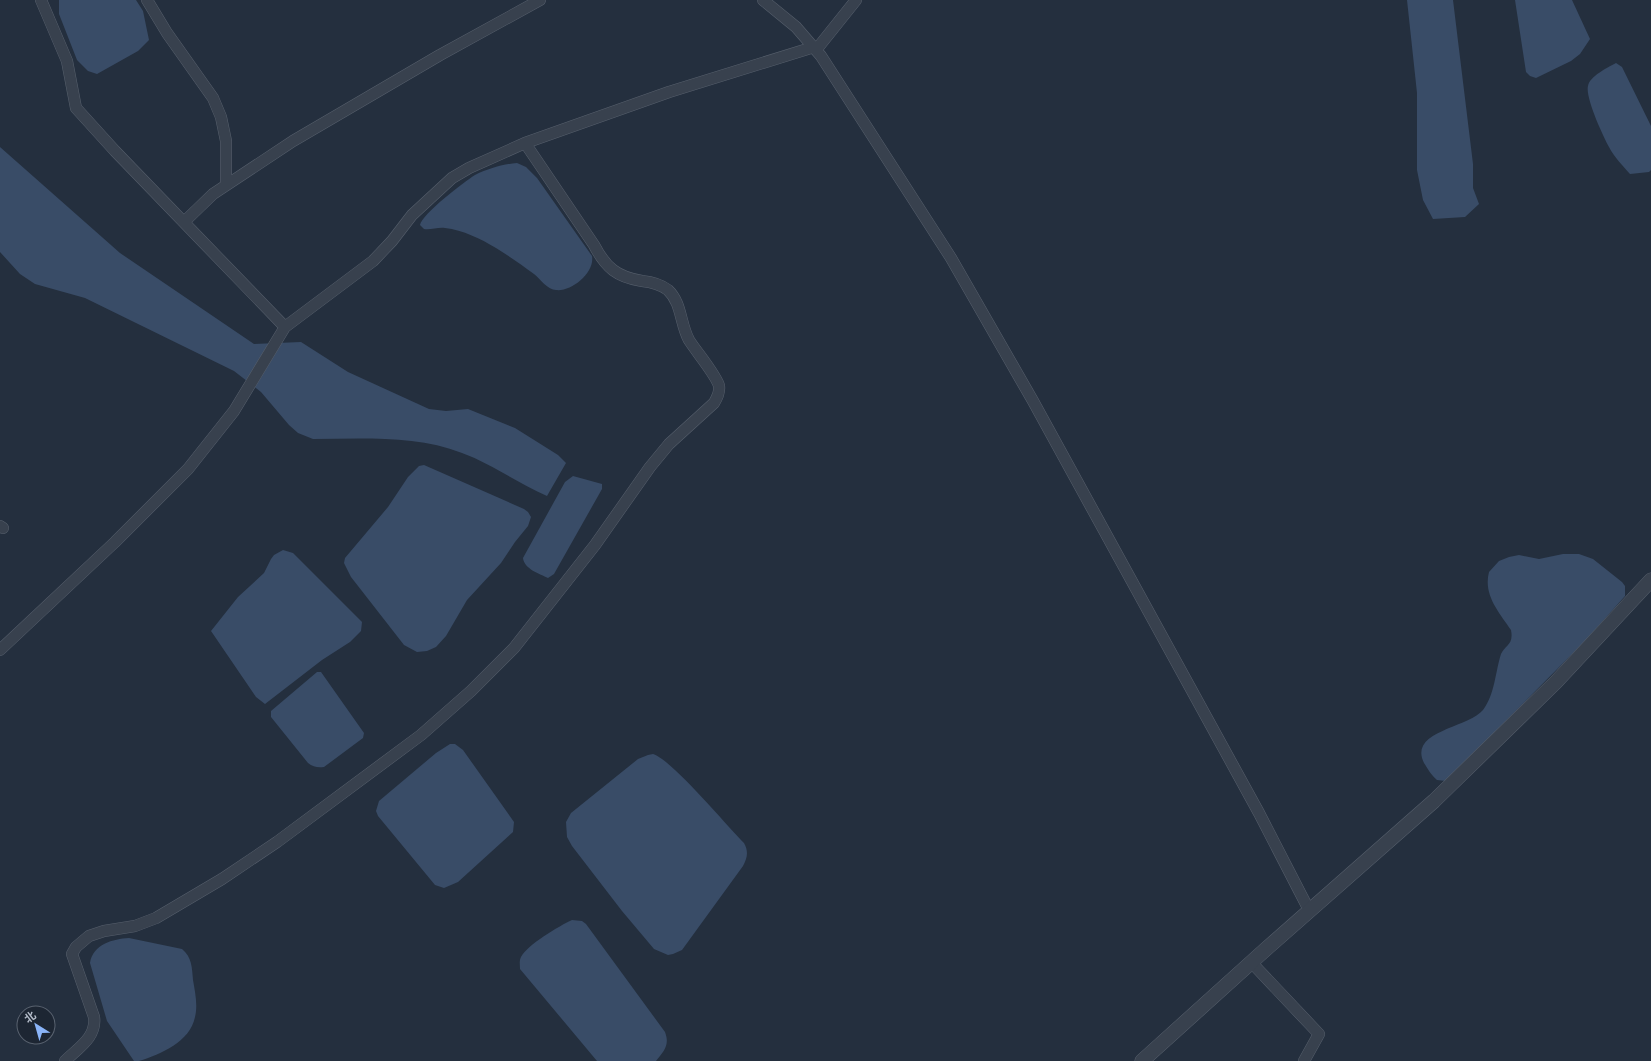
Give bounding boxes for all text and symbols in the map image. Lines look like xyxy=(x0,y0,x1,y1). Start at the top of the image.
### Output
north arrow xyxy=(16,1005,56,1045)
text: 北 xyxy=(21,1008,38,1025)

